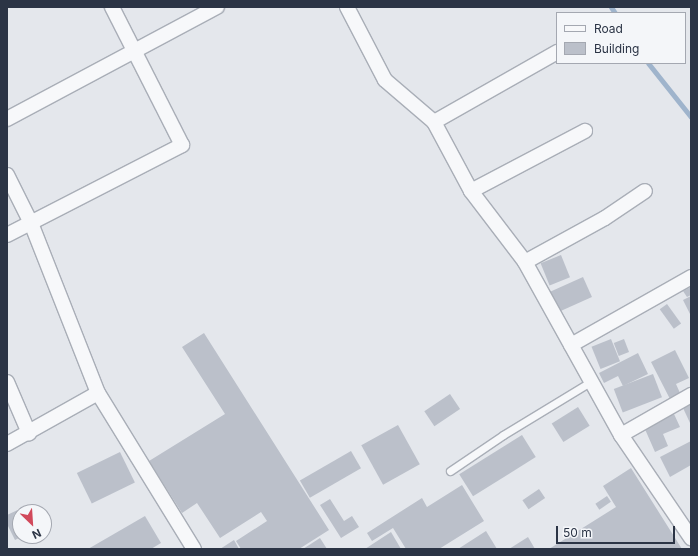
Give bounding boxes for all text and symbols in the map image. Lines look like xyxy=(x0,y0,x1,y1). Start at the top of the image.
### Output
legend xyxy=(556,12,686,64)
text: Road xyxy=(594,21,623,36)
text: Building xyxy=(594,41,639,56)
north arrow xyxy=(12,504,52,544)
scale bar xyxy=(558,518,677,544)
text: 50 m xyxy=(563,525,592,540)
text: N xyxy=(30,526,43,542)

